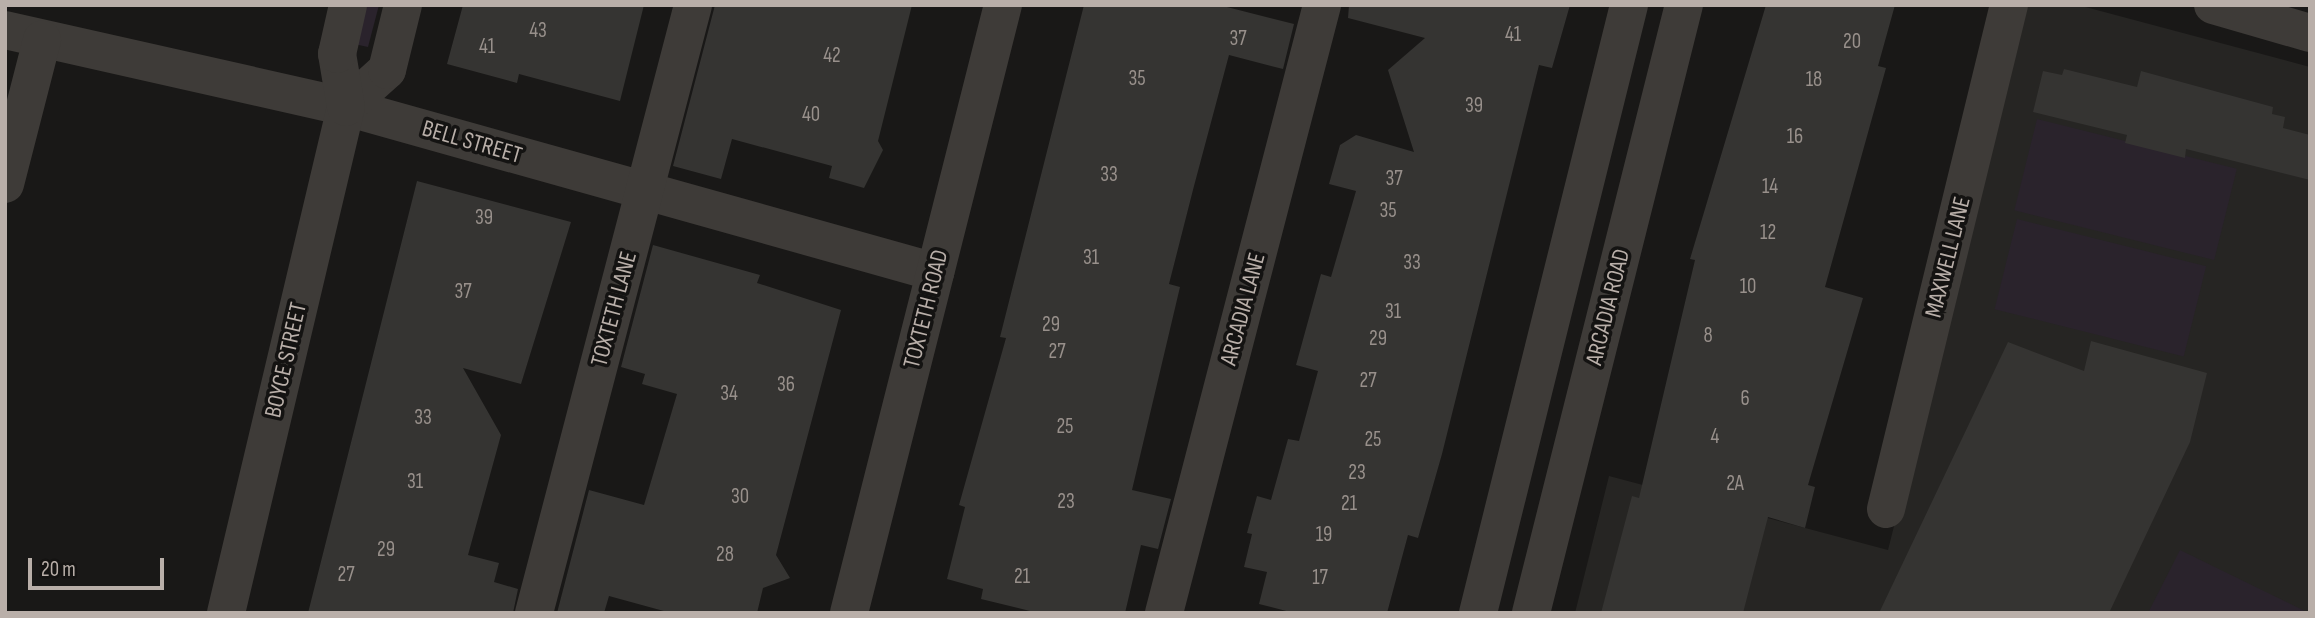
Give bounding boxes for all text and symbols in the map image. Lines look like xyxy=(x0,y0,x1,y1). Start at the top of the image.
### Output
house number: 43 xyxy=(529,18,547,44)
house number: 41 xyxy=(1505,22,1521,48)
house number: 37 xyxy=(1229,26,1247,52)
house number: 20 xyxy=(1843,29,1861,55)
house number: 41 xyxy=(479,34,495,60)
house number: 42 xyxy=(823,43,841,69)
house number: 35 xyxy=(1128,66,1146,92)
house number: 18 xyxy=(1806,67,1822,93)
house number: 39 xyxy=(1465,93,1483,119)
house number: 40 xyxy=(802,102,820,128)
street label: BELL STREET xyxy=(419,114,525,170)
house number: 16 xyxy=(1787,124,1803,150)
house number: 33 xyxy=(1100,162,1118,188)
house number: 37 xyxy=(1385,166,1403,192)
house number: 14 xyxy=(1762,174,1778,200)
street label: MAXWELL LANE xyxy=(1919,194,1977,320)
house number: 35 xyxy=(1379,198,1397,224)
house number: 39 xyxy=(475,205,493,231)
house number: 12 xyxy=(1760,220,1776,246)
house number: 31 xyxy=(1083,245,1099,271)
street label: ARCADIA ROAD xyxy=(1580,246,1636,368)
street label: TOXTETH ROAD xyxy=(897,247,955,371)
street label: TOXTETH LANE xyxy=(585,248,643,370)
street label: ARCADIA LANE xyxy=(1214,250,1272,368)
house number: 33 xyxy=(1403,250,1421,276)
house number: 10 xyxy=(1740,274,1756,300)
house number: 37 xyxy=(454,279,472,305)
house number: 31 xyxy=(1385,299,1401,325)
street label: BOYCE STREET xyxy=(259,300,313,420)
house number: 29 xyxy=(1042,312,1060,338)
house number: 8 xyxy=(1703,323,1713,349)
house number: 29 xyxy=(1369,326,1387,352)
house number: 27 xyxy=(1048,339,1066,365)
house number: 27 xyxy=(1359,368,1377,394)
house number: 36 xyxy=(777,372,795,398)
house number: 34 xyxy=(720,381,738,407)
house number: 6 xyxy=(1740,386,1750,412)
house number: 33 xyxy=(414,405,432,431)
house number: 25 xyxy=(1056,414,1074,440)
house number: 4 xyxy=(1711,424,1719,450)
house number: 25 xyxy=(1364,427,1382,453)
house number: 23 xyxy=(1348,460,1366,486)
house number: 31 xyxy=(407,469,423,495)
house number: 2A xyxy=(1726,471,1744,497)
house number: 30 xyxy=(731,484,749,510)
house number: 23 xyxy=(1057,489,1075,515)
house number: 21 xyxy=(1341,491,1357,517)
house number: 19 xyxy=(1316,522,1332,548)
house number: 29 xyxy=(377,537,395,563)
house number: 28 xyxy=(716,542,734,568)
scale bar xyxy=(32,544,168,588)
text: 20 m xyxy=(41,557,76,582)
house number: 27 xyxy=(337,562,355,588)
house number: 21 xyxy=(1014,564,1030,590)
house number: 17 xyxy=(1312,565,1328,591)

